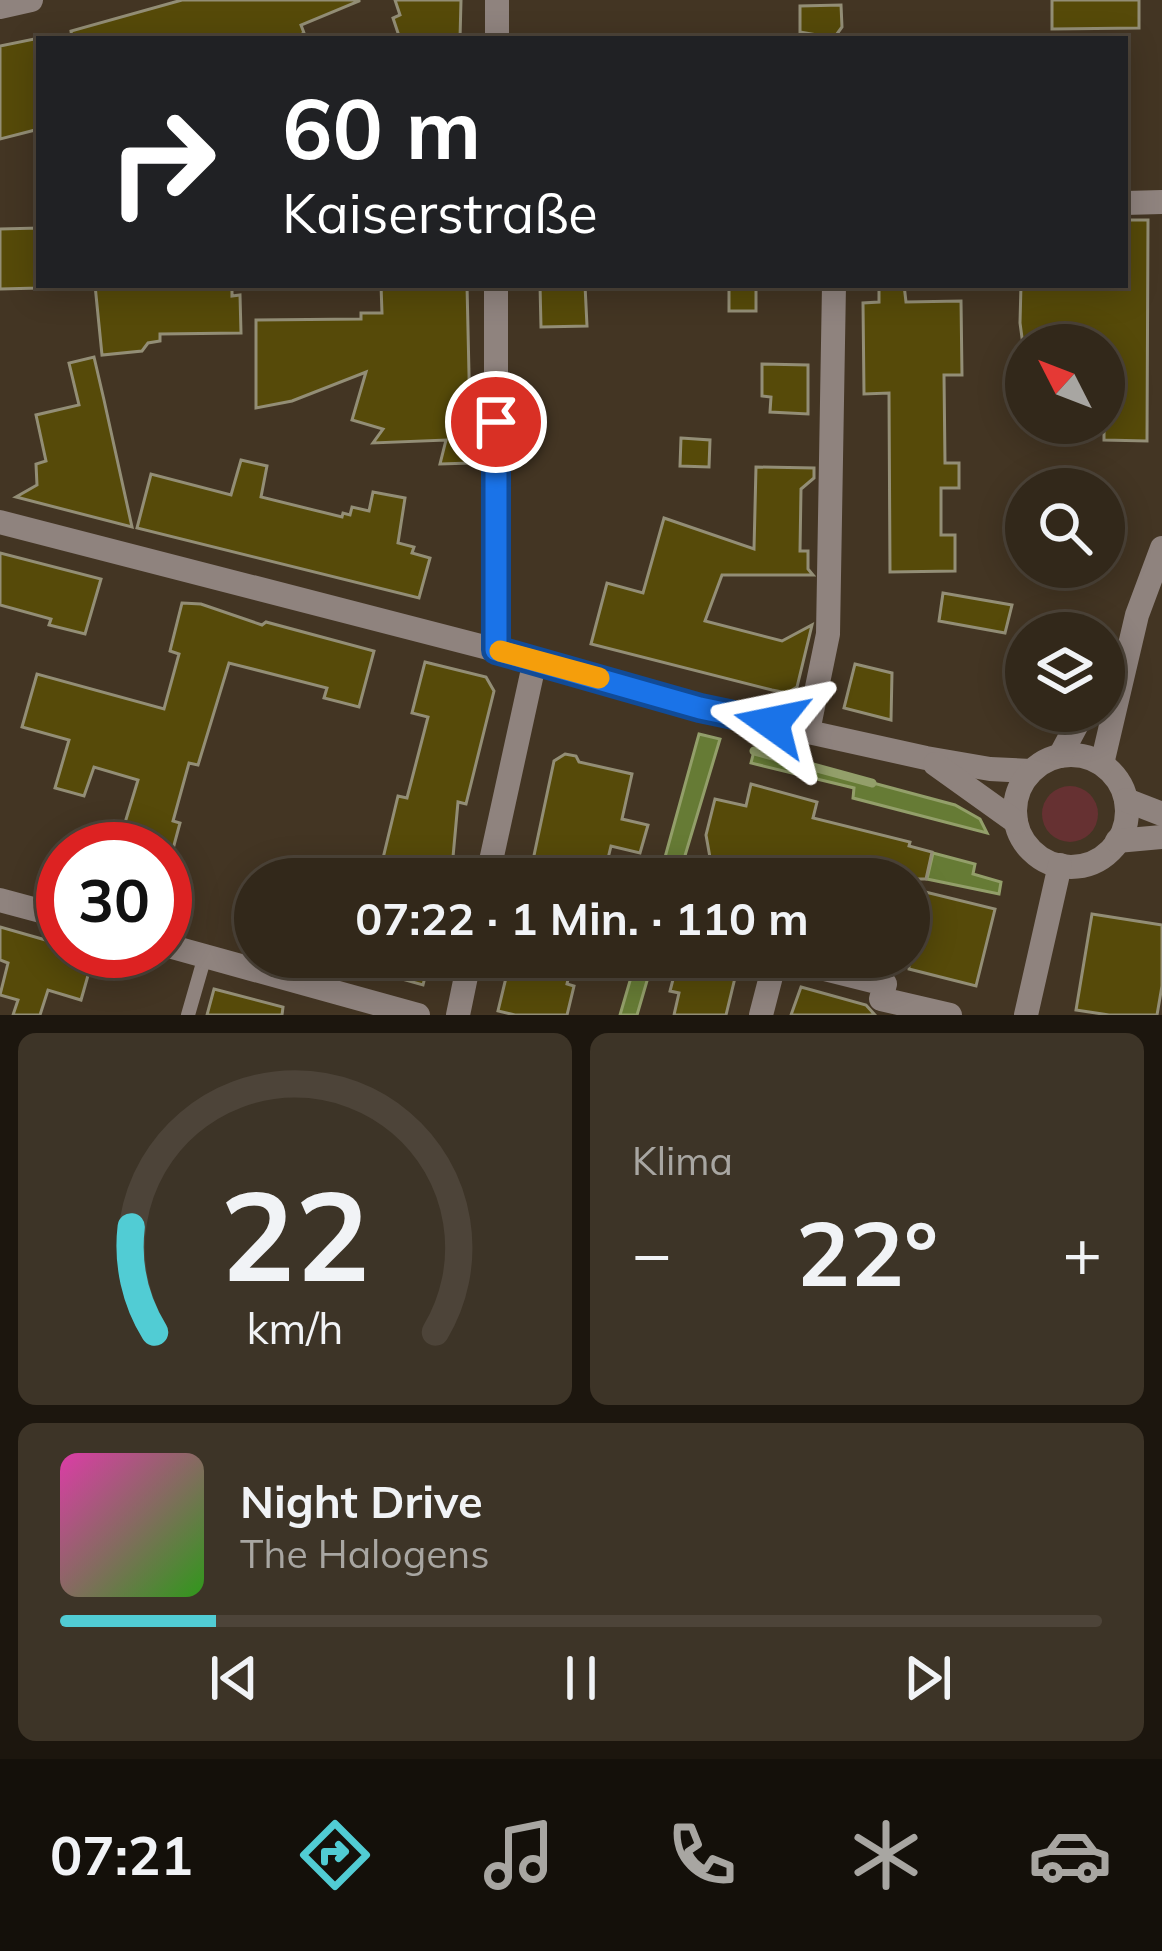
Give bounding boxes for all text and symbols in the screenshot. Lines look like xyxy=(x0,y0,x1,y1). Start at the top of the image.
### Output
text: 60 m xyxy=(282,75,481,180)
icon: right xyxy=(84,84,240,240)
text: Kaiserstraße xyxy=(282,179,598,247)
north arrow xyxy=(1005,324,1125,444)
map controls xyxy=(1005,324,1125,732)
pin xyxy=(445,371,547,473)
icon: arrive xyxy=(463,389,529,455)
button: search xyxy=(1005,468,1125,588)
button: layers xyxy=(1005,612,1125,732)
position arrow xyxy=(709,660,835,786)
speed limit sign: 30 xyxy=(36,822,192,978)
text: 07:22 · 1 Min. · 110 m xyxy=(355,890,809,946)
text: Klima xyxy=(632,1136,733,1185)
text: 22 xyxy=(220,1156,370,1312)
text: 22° xyxy=(796,1196,938,1309)
text: − xyxy=(632,1211,672,1294)
text: + xyxy=(1062,1211,1102,1294)
text: km/h xyxy=(246,1301,344,1355)
text: Night Drive xyxy=(240,1473,483,1529)
text: The Halogens xyxy=(240,1529,490,1578)
icon: previous xyxy=(201,1645,267,1711)
icon: pause xyxy=(548,1645,614,1711)
icon: next xyxy=(895,1645,961,1711)
icon: directions xyxy=(293,1813,377,1897)
icon: music xyxy=(477,1813,561,1897)
icon: phone xyxy=(660,1813,744,1897)
icon: climate xyxy=(844,1813,928,1897)
icon: car xyxy=(1028,1813,1112,1897)
text: 07:21 xyxy=(50,1821,193,1889)

